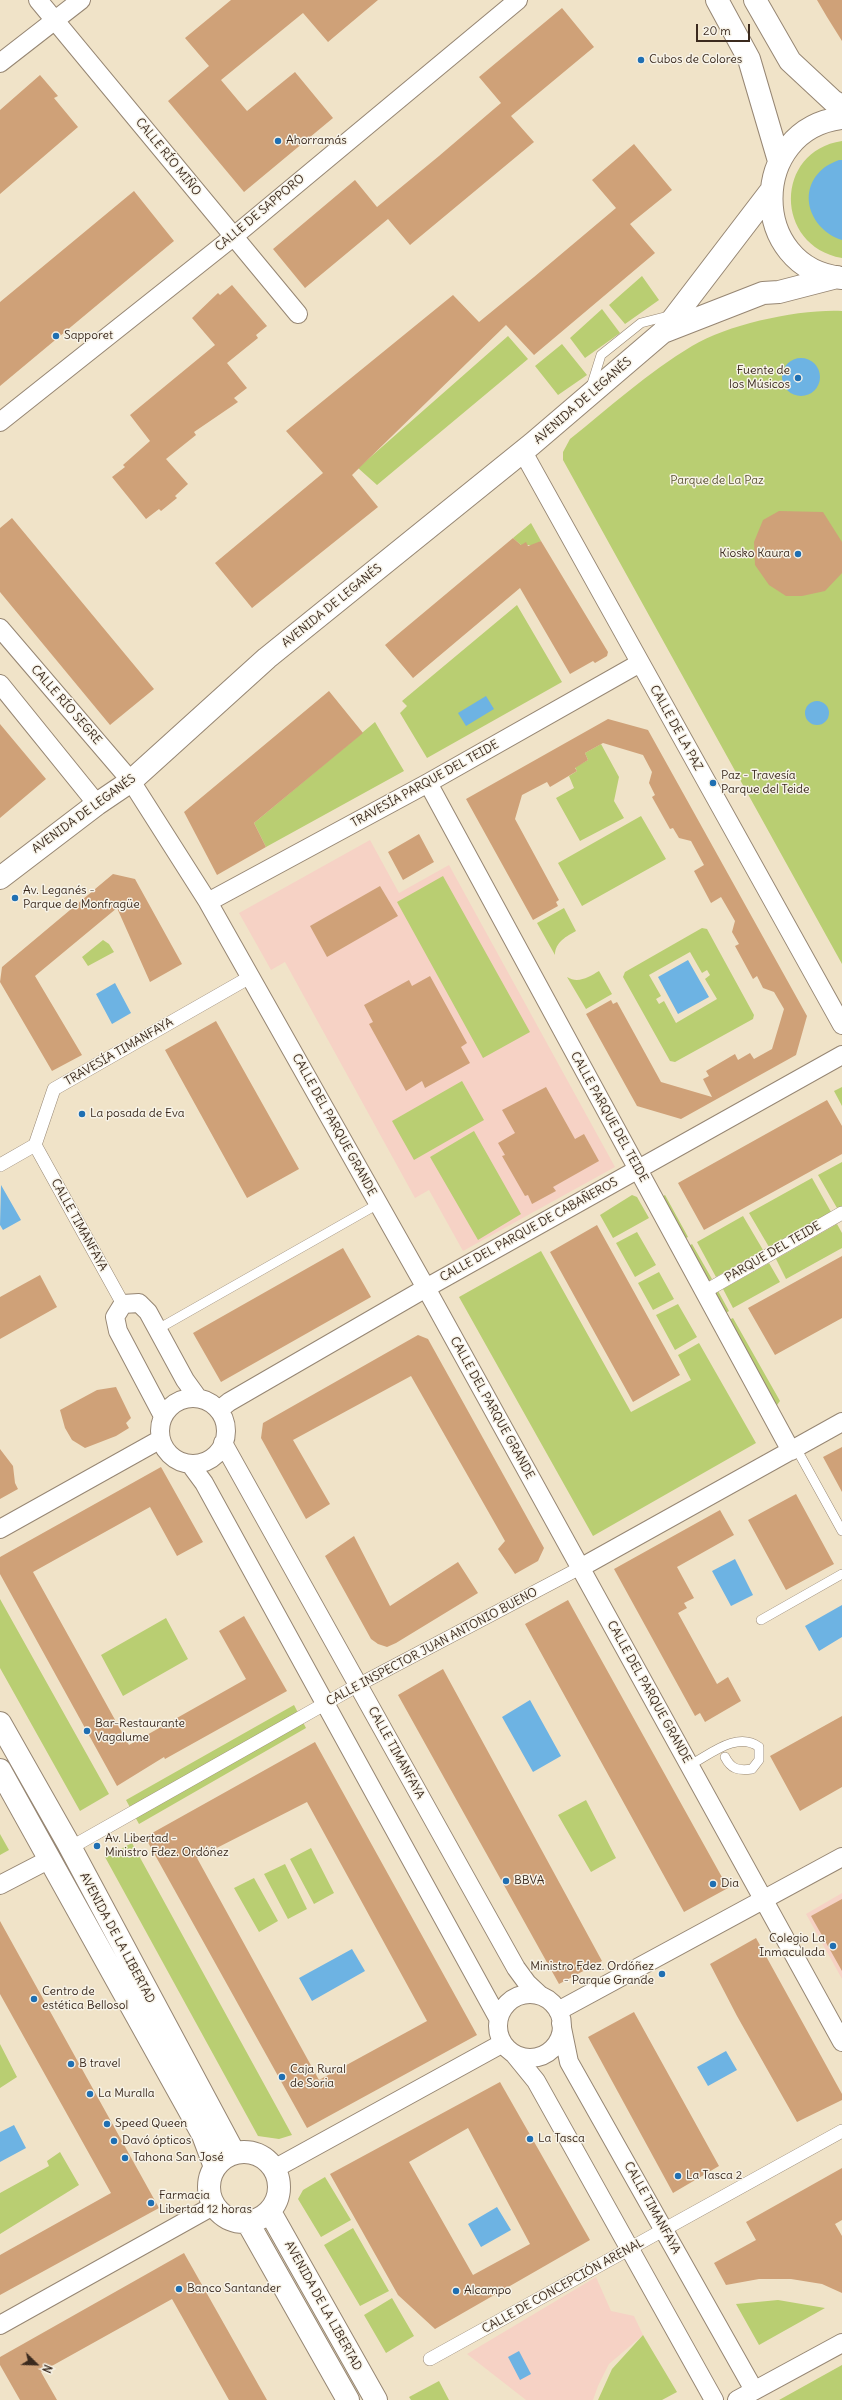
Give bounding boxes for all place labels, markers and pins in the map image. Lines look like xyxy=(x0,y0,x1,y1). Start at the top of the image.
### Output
place label: Cubos de Colores xyxy=(649,53,742,67)
marker: Cubos de Colores xyxy=(636,55,646,65)
place label: Ahorramás xyxy=(286,134,347,148)
marker: Ahorramás xyxy=(273,136,283,146)
place label: Sapporet xyxy=(64,329,113,343)
marker: Sapporet xyxy=(51,331,61,341)
place label: Fuente de los Músicos xyxy=(729,364,790,392)
marker: Fuente de los Músicos xyxy=(793,373,803,383)
place label: Kiosko Kaura xyxy=(719,547,790,561)
marker: Kiosko Kaura xyxy=(793,549,803,559)
place label: Paz - Travesía Parque del Teide xyxy=(721,769,810,797)
marker: Paz - Travesía Parque del Teide xyxy=(708,778,718,788)
place label: Av. Leganés - Parque de Monfragüe xyxy=(23,884,140,912)
marker: Av. Leganés - Parque de Monfragüe xyxy=(10,893,20,903)
place label: La posada de Eva xyxy=(90,1107,185,1121)
marker: La posada de Eva xyxy=(77,1109,87,1119)
place label: Bar-Restaurante Vagalume xyxy=(95,1717,185,1745)
marker: Bar-Restaurante Vagalume xyxy=(82,1726,92,1736)
place label: Av. Libertad - Ministro Fdez. Ordóñez xyxy=(105,1832,229,1860)
marker: Av. Libertad - Ministro Fdez. Ordóñez xyxy=(92,1841,102,1851)
place label: BBVA xyxy=(514,1874,544,1888)
marker: BBVA xyxy=(501,1876,511,1886)
place label: Dia xyxy=(721,1877,739,1891)
marker: Dia xyxy=(708,1879,718,1889)
place label: Colegio La Inmaculada xyxy=(759,1932,825,1960)
marker: Colegio La Inmaculada xyxy=(828,1941,838,1951)
place label: Ministro Fdez. Ordóñez - Parque Grande xyxy=(530,1960,654,1988)
marker: Ministro Fdez. Ordóñez - Parque Grande xyxy=(657,1969,667,1979)
place label: Centro de estética Bellosol xyxy=(42,1985,128,2013)
marker: Centro de estética Bellosol xyxy=(29,1994,39,2004)
place label: B travel xyxy=(79,2057,120,2071)
marker: B travel xyxy=(66,2059,76,2069)
place label: Caja Rural de Soria xyxy=(290,2063,346,2091)
marker: Caja Rural de Soria xyxy=(277,2072,287,2082)
place label: La Muralla xyxy=(98,2087,155,2101)
marker: La Muralla xyxy=(85,2089,95,2099)
place label: Speed Queen xyxy=(115,2117,187,2131)
marker: Speed Queen xyxy=(102,2119,112,2129)
place label: La Tasca xyxy=(538,2132,585,2146)
place label: Davó ópticos xyxy=(122,2134,191,2148)
marker: La Tasca xyxy=(525,2134,535,2144)
marker: Davó ópticos xyxy=(109,2136,119,2146)
place label: Tahona San José xyxy=(133,2151,224,2165)
marker: Tahona San José xyxy=(120,2153,130,2163)
place label: La Tasca 2 xyxy=(686,2169,742,2183)
marker: La Tasca 2 xyxy=(673,2171,683,2181)
place label: Farmacia Libertad 12 horas xyxy=(159,2189,252,2217)
marker: Farmacia Libertad 12 horas xyxy=(146,2198,156,2208)
place label: Banco Santander xyxy=(187,2282,281,2296)
marker: Banco Santander xyxy=(174,2284,184,2294)
place label: Alcampo xyxy=(464,2284,511,2298)
marker: Alcampo xyxy=(451,2286,461,2296)

